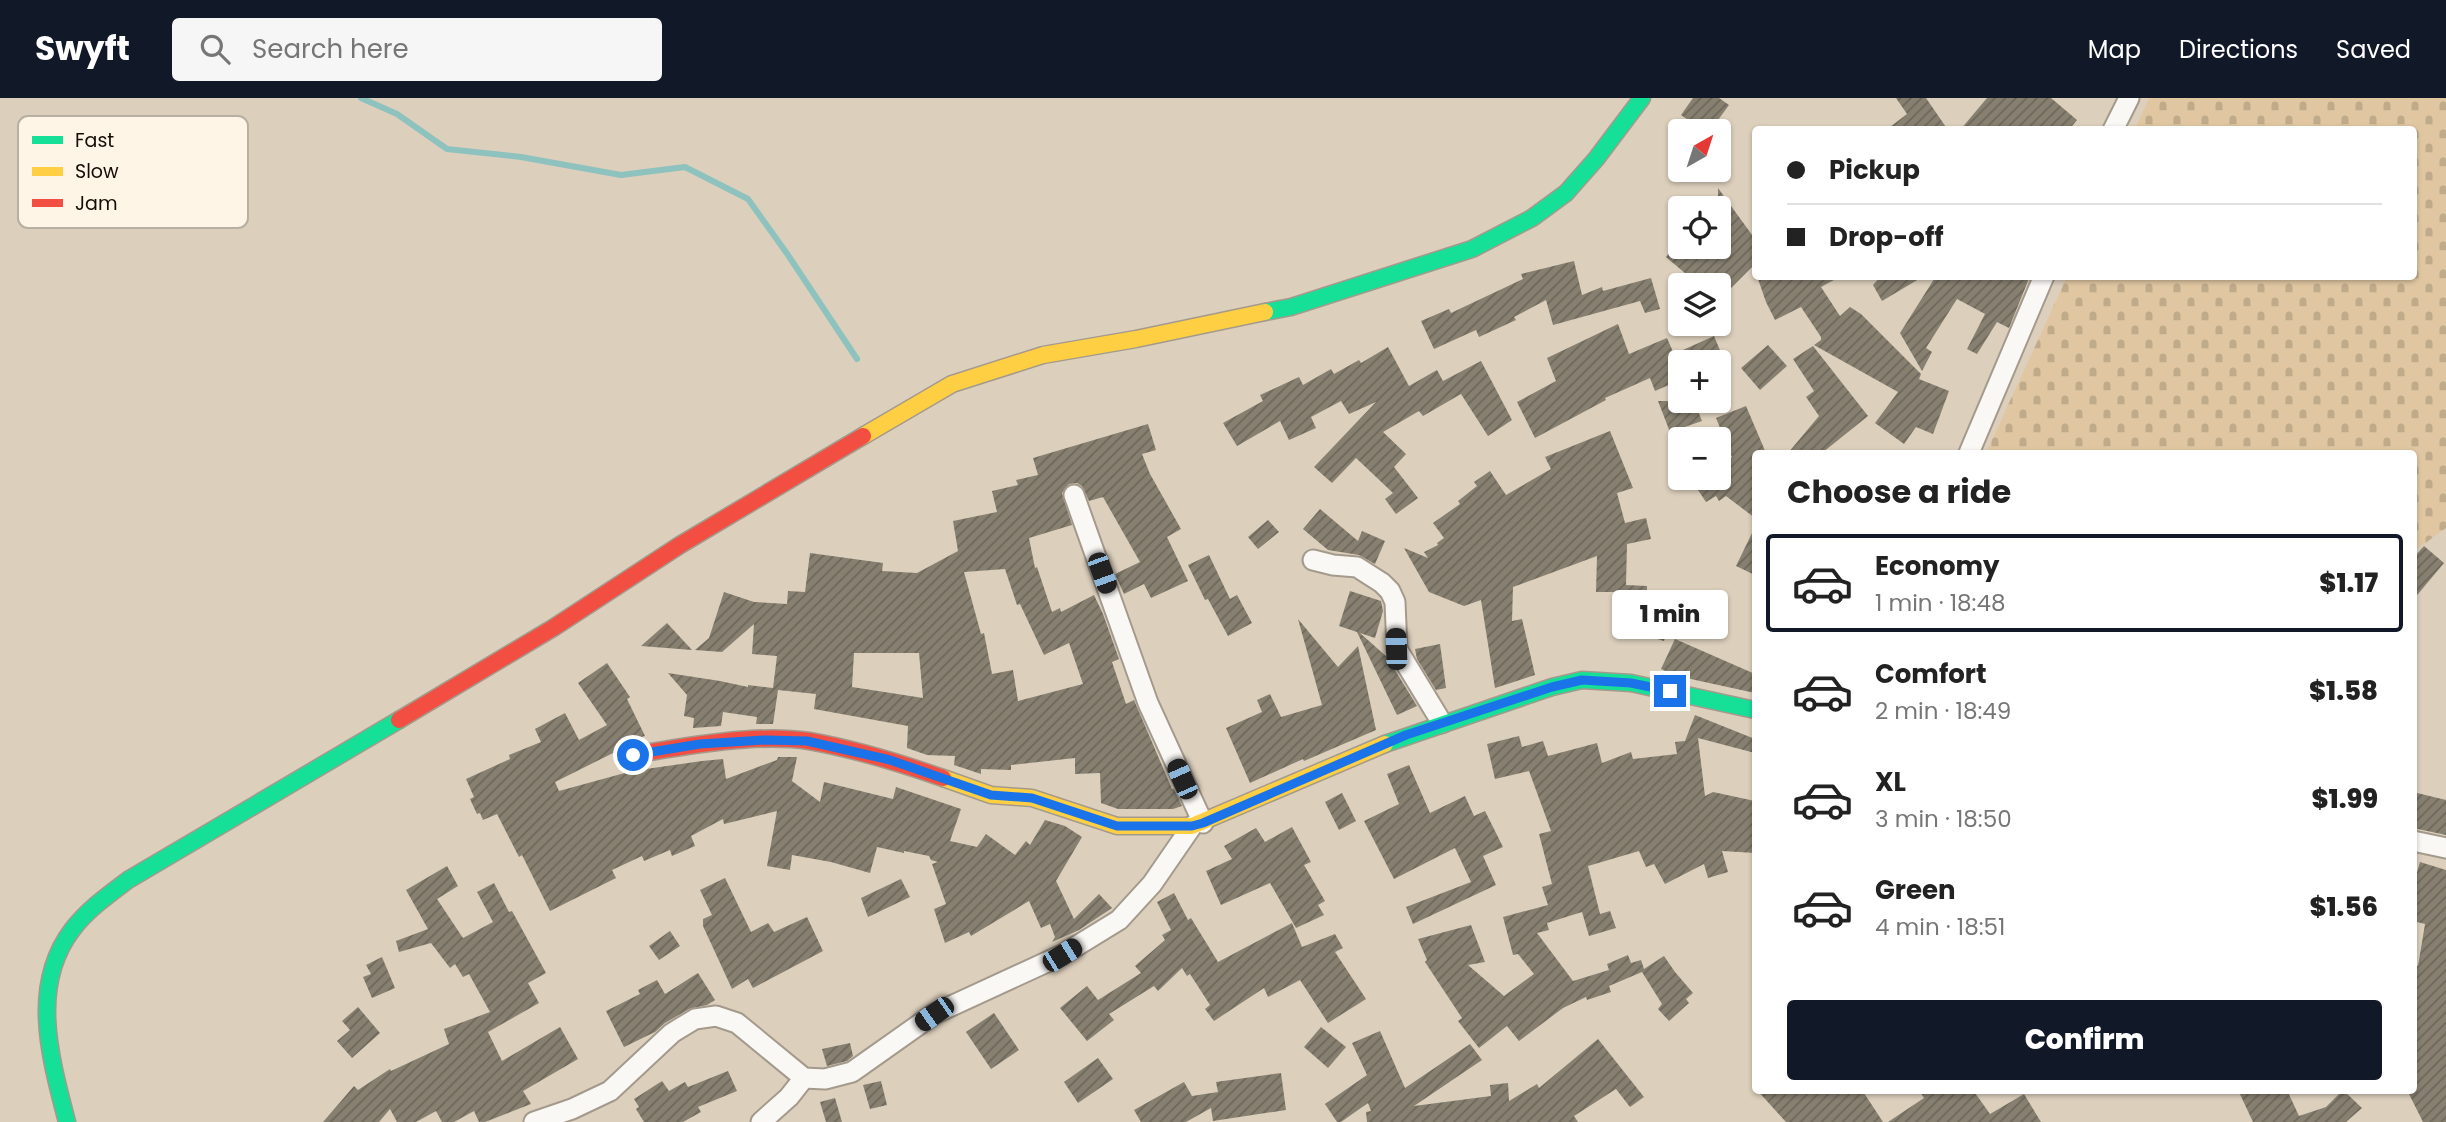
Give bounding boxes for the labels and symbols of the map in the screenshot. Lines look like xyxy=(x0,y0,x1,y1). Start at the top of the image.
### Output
legend xyxy=(18,116,248,228)
north arrow xyxy=(1668,119,1731,182)
text: Fast xyxy=(75,127,114,154)
text: Slow xyxy=(75,158,119,185)
text: Jam xyxy=(75,190,117,217)
car xyxy=(1085,550,1120,596)
callout: 1 min xyxy=(1612,589,1728,638)
car xyxy=(1385,628,1408,670)
route end xyxy=(1654,675,1686,707)
route start xyxy=(617,739,649,771)
car xyxy=(1164,756,1201,802)
car xyxy=(1039,935,1086,975)
car xyxy=(911,993,958,1035)

